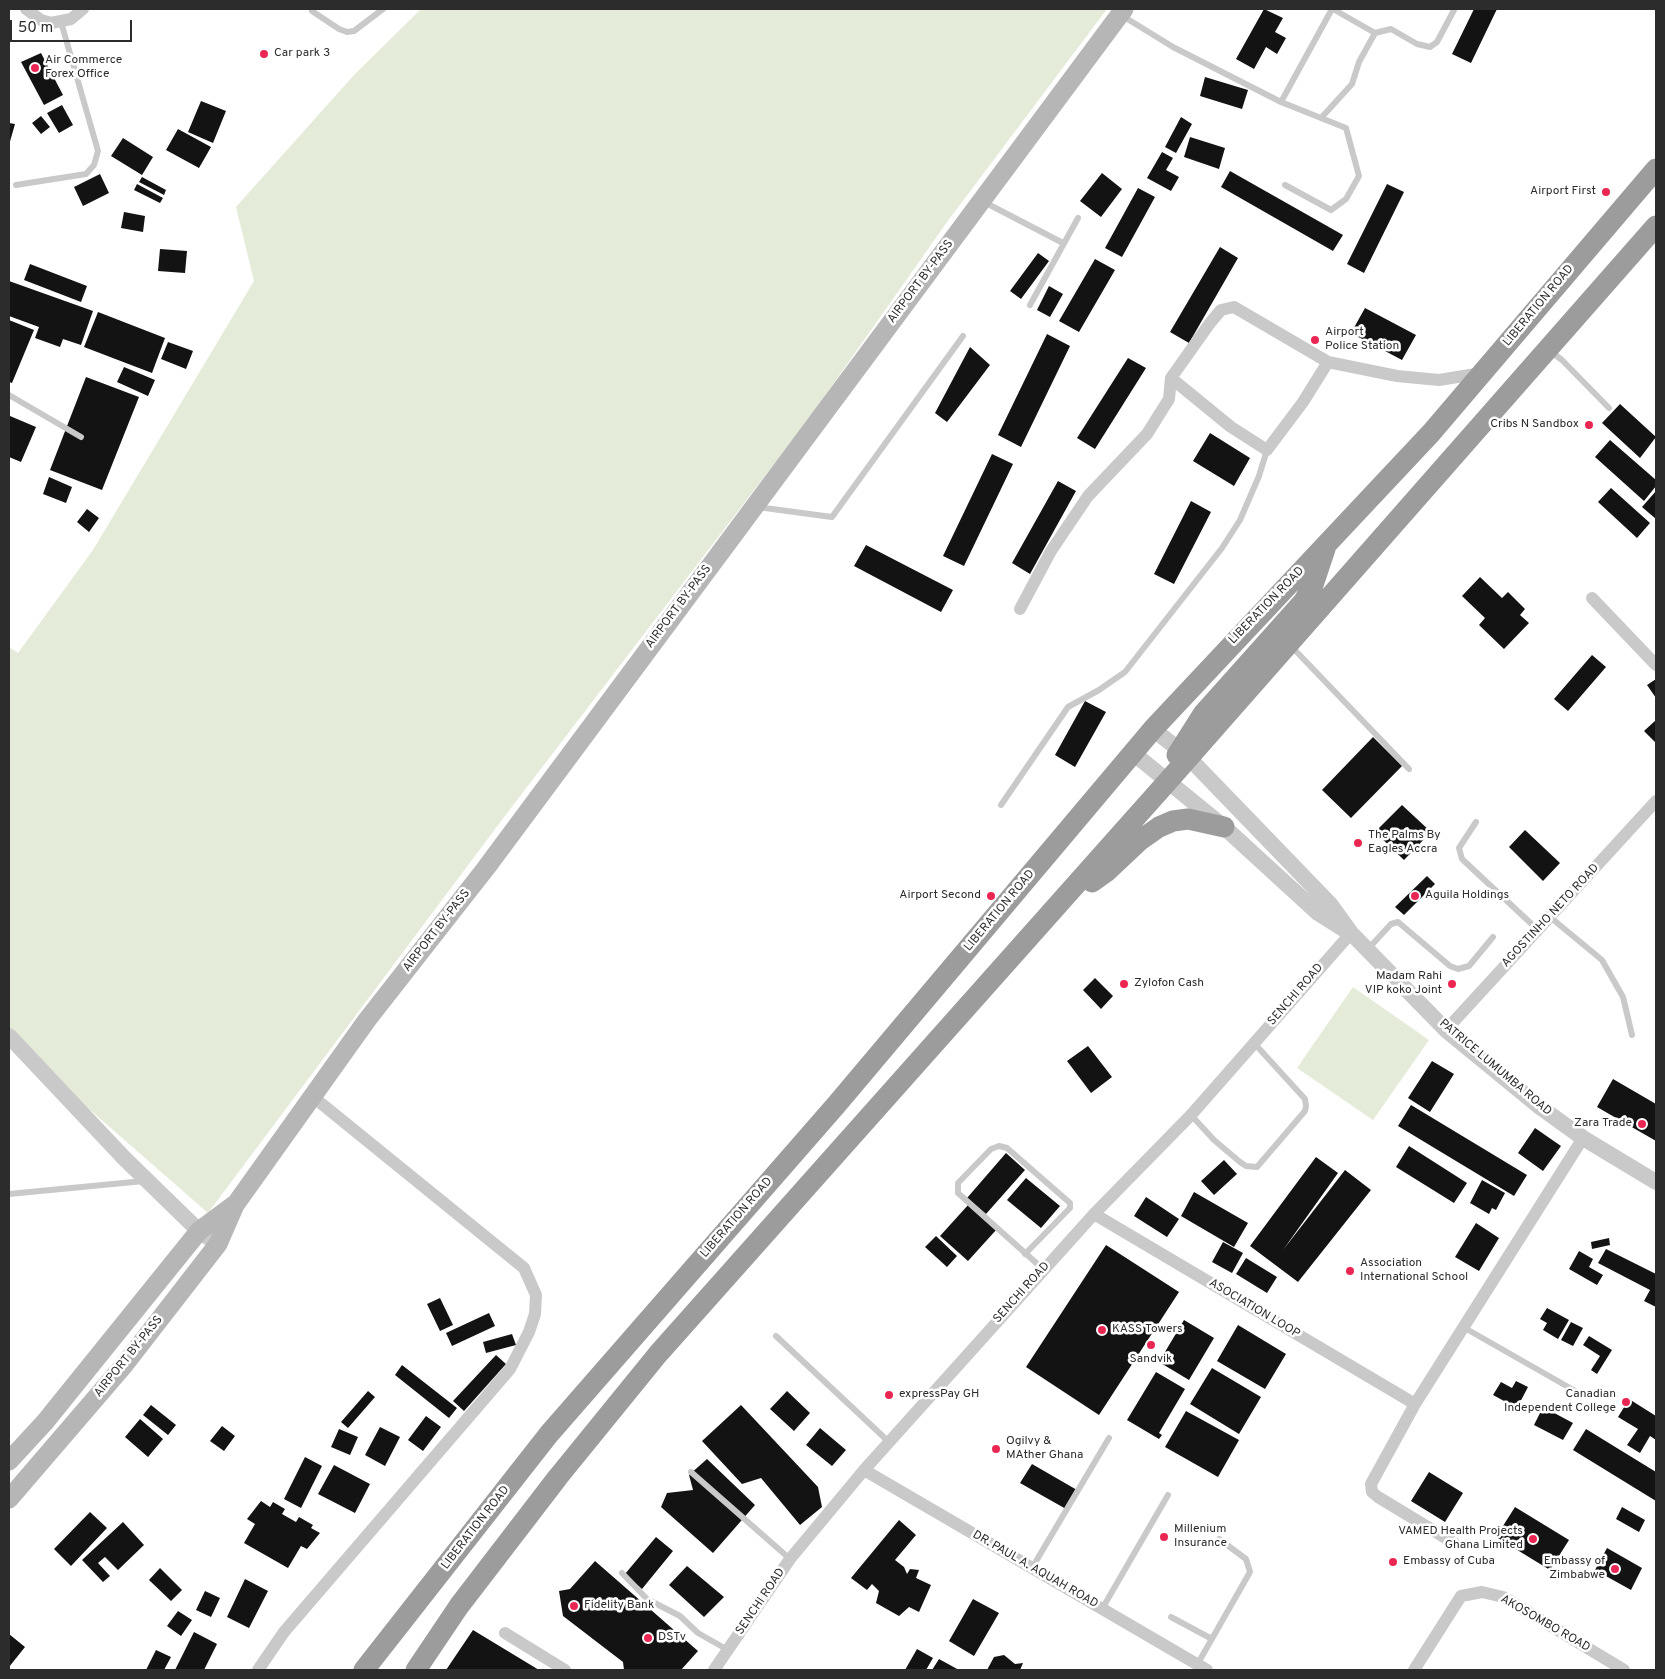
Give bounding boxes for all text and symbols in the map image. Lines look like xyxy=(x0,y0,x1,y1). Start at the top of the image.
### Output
scale bar xyxy=(12,10,135,42)
text: 50 m xyxy=(18,19,53,38)
place label: Car park 3 xyxy=(274,47,330,61)
marker: Car park 3 xyxy=(258,48,270,60)
place label: Air Commerce Forex Office xyxy=(45,54,122,82)
marker: Air Commerce Forex Office xyxy=(29,62,41,74)
place label: Airport First xyxy=(1530,185,1596,199)
marker: Airport First xyxy=(1600,186,1612,198)
street label: AIRPORT BY-PASS xyxy=(885,238,957,326)
street label: LIBERATION ROAD xyxy=(1501,262,1577,350)
place label: Airport Police Station xyxy=(1325,326,1399,354)
marker: Airport Police Station xyxy=(1309,334,1321,346)
place label: Cribs N Sandbox xyxy=(1490,418,1579,432)
marker: Cribs N Sandbox xyxy=(1583,419,1595,431)
street label: AIRPORT BY-PASS xyxy=(643,563,715,651)
street label: LIBERATION ROAD xyxy=(1226,564,1308,648)
place label: The Palms By Eagles Accra xyxy=(1368,829,1440,857)
marker: The Palms By Eagles Accra xyxy=(1352,837,1364,849)
street label: AGOSTINHO NETO ROAD xyxy=(1499,861,1603,971)
street label: LIBERATION ROAD xyxy=(962,867,1038,955)
street label: AIRPORT BY-PASS xyxy=(400,887,474,975)
place label: Airport Second xyxy=(899,889,981,903)
place label: Aguila Holdings xyxy=(1425,889,1509,903)
marker: Airport Second xyxy=(985,890,997,902)
marker: Aguila Holdings xyxy=(1409,890,1421,902)
street label: SENCHI ROAD xyxy=(1265,961,1327,1029)
place label: Madam Rahi VIP koko Joint xyxy=(1365,970,1442,998)
place label: Zylofon Cash xyxy=(1134,977,1204,991)
marker: Zylofon Cash xyxy=(1118,978,1130,990)
marker: Madam Rahi VIP koko Joint xyxy=(1446,978,1458,990)
street label: PATRICE LUMUMBA ROAD xyxy=(1436,1017,1554,1119)
place label: Zara Trade xyxy=(1574,1117,1632,1131)
marker: Zara Trade xyxy=(1636,1118,1648,1130)
street label: LIBERATION ROAD xyxy=(698,1175,776,1261)
place label: Association International School xyxy=(1360,1257,1468,1285)
street label: SENCHI ROAD xyxy=(991,1259,1053,1327)
marker: Association International School xyxy=(1344,1265,1356,1277)
street label: ASOCIATION LOOP xyxy=(1206,1276,1302,1342)
street label: AIRPORT BY-PASS xyxy=(92,1313,166,1401)
place label: KASS Towers xyxy=(1112,1323,1183,1337)
marker: KASS Towers xyxy=(1096,1324,1108,1336)
marker: Sandvik xyxy=(1145,1339,1157,1351)
place label: Sandvik xyxy=(1130,1353,1172,1367)
place label: expressPay GH xyxy=(899,1388,979,1402)
place label: Canadian Independent College xyxy=(1504,1388,1616,1416)
marker: expressPay GH xyxy=(883,1389,895,1401)
marker: Canadian Independent College xyxy=(1620,1396,1632,1408)
place label: Ogilvy & MAther Ghana xyxy=(1006,1435,1083,1463)
marker: Ogilvy & MAther Ghana xyxy=(990,1443,1002,1455)
street label: LIBERATION ROAD xyxy=(439,1483,513,1573)
place label: Millenium Insurance xyxy=(1174,1523,1227,1551)
place label: VAMED Health Projects Ghana Limited xyxy=(1398,1525,1523,1553)
street label: DR. PAUL A. AQUAH ROAD xyxy=(970,1528,1100,1612)
marker: Millenium Insurance xyxy=(1158,1531,1170,1543)
marker: VAMED Health Projects Ghana Limited xyxy=(1527,1533,1539,1545)
place label: Embassy of Cuba xyxy=(1403,1555,1495,1569)
place label: Embassy of Zimbabwe xyxy=(1544,1555,1605,1583)
marker: Embassy of Cuba xyxy=(1387,1556,1399,1568)
marker: Embassy of Zimbabwe xyxy=(1609,1563,1621,1575)
street label: SENCHI ROAD xyxy=(733,1566,789,1638)
street label: AKOSOMBO ROAD xyxy=(1498,1592,1592,1656)
place label: Fidelity Bank xyxy=(584,1599,654,1613)
marker: Fidelity Bank xyxy=(568,1600,580,1612)
place label: DSTv xyxy=(658,1631,686,1645)
marker: DSTv xyxy=(642,1632,654,1644)

